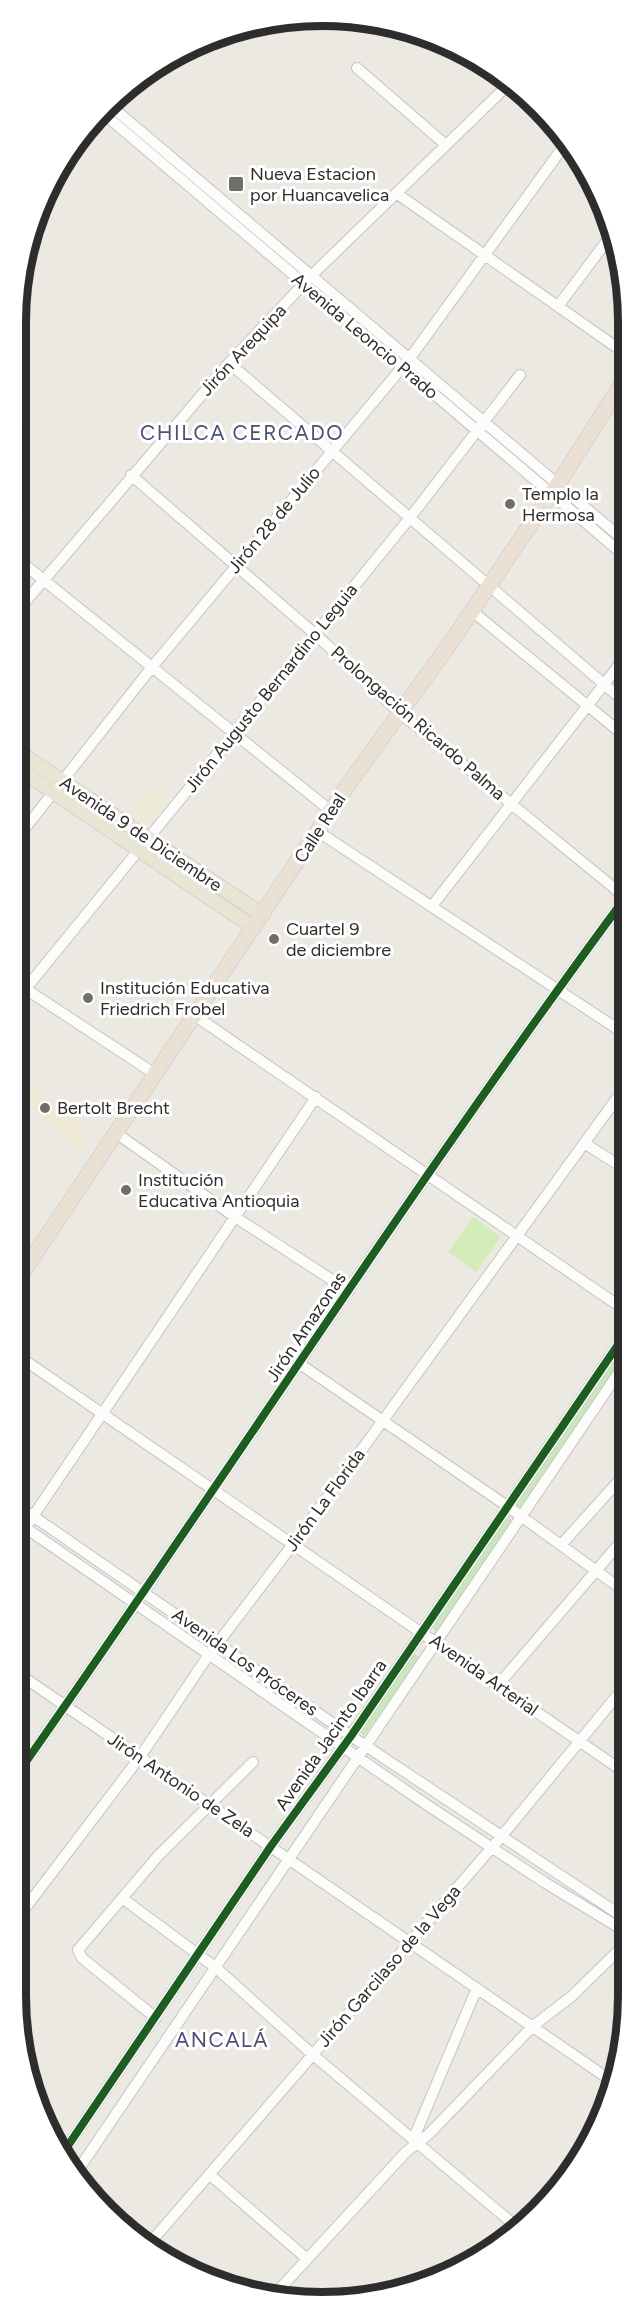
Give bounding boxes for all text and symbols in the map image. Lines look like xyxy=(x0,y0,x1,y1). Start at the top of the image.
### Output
place label: Nueva Estacion por Huancavelica xyxy=(250,163,389,206)
marker: Nueva Estacion por Huancavelica xyxy=(227,175,245,193)
street label: Avenida Leoncio Prado xyxy=(287,268,443,404)
street label: Jirón Arequipa xyxy=(195,300,291,400)
district label: CHILCA CERCADO xyxy=(140,420,344,445)
street label: Jirón 28 de Julio xyxy=(223,462,325,578)
place label: Templo la Hermosa xyxy=(522,483,599,526)
marker: Templo la Hermosa xyxy=(503,497,517,511)
street label: Jirón Augusto Bernardino Leguia xyxy=(180,579,362,797)
street label: Prolongación Ricardo Palma xyxy=(326,641,510,805)
street label: Avenida 9 de Diciembre xyxy=(56,772,226,897)
street label: Calle Real xyxy=(289,789,351,867)
place label: Cuartel 9 de diciembre xyxy=(286,918,391,961)
marker: Cuartel 9 de diciembre xyxy=(267,932,281,946)
place label: Institución Educativa Friedrich Frobel xyxy=(100,977,269,1020)
marker: Institución Educativa Friedrich Frobel xyxy=(81,991,95,1005)
place label: Bertolt Brecht xyxy=(57,1097,170,1119)
marker: Bertolt Brecht xyxy=(38,1101,52,1115)
place label: Institución Educativa Antioquia xyxy=(138,1169,299,1212)
marker: Institución Educativa Antioquia xyxy=(119,1183,133,1197)
street label: Jirón Amazonas xyxy=(261,1268,351,1386)
street label: Jirón La Florida xyxy=(280,1444,370,1556)
street label: Avenida Los Próceres xyxy=(168,1603,322,1721)
street label: Avenida Arterial xyxy=(425,1629,543,1721)
street label: Avenida Jacinto Ibarra xyxy=(271,1655,391,1815)
street label: Jirón Antonio de Zela xyxy=(103,1728,259,1842)
street label: Jirón Garcilaso de la Vega xyxy=(313,1880,465,2052)
district label: ANCALÁ xyxy=(175,2027,269,2052)

